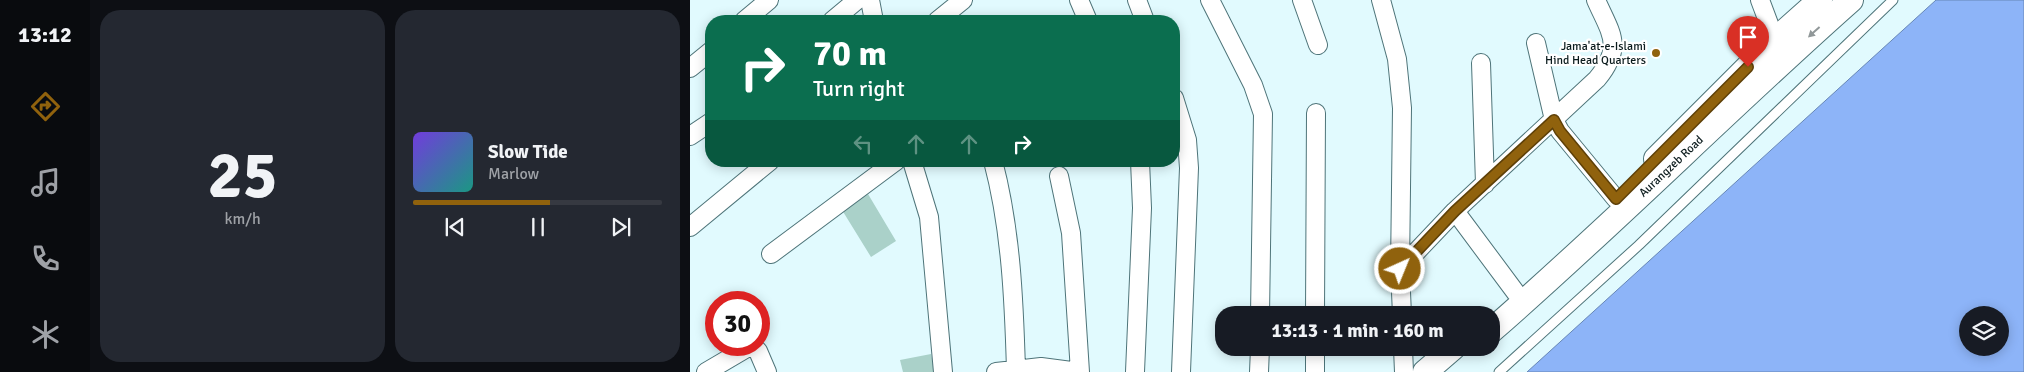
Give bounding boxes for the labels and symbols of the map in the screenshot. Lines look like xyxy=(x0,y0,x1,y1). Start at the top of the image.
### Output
pin xyxy=(1727,16,1769,67)
one-way arrow xyxy=(1808,27,1821,38)
place label: Jama'at-e-Islami Hind Head Quarters xyxy=(1545,39,1646,68)
marker: Jama'at-e-Islami Hind Head Quarters xyxy=(1650,47,1662,59)
street label: Aurangzeb Road xyxy=(1636,132,1706,200)
position arrow xyxy=(1373,242,1425,294)
speed limit sign: 30 xyxy=(705,291,770,356)

